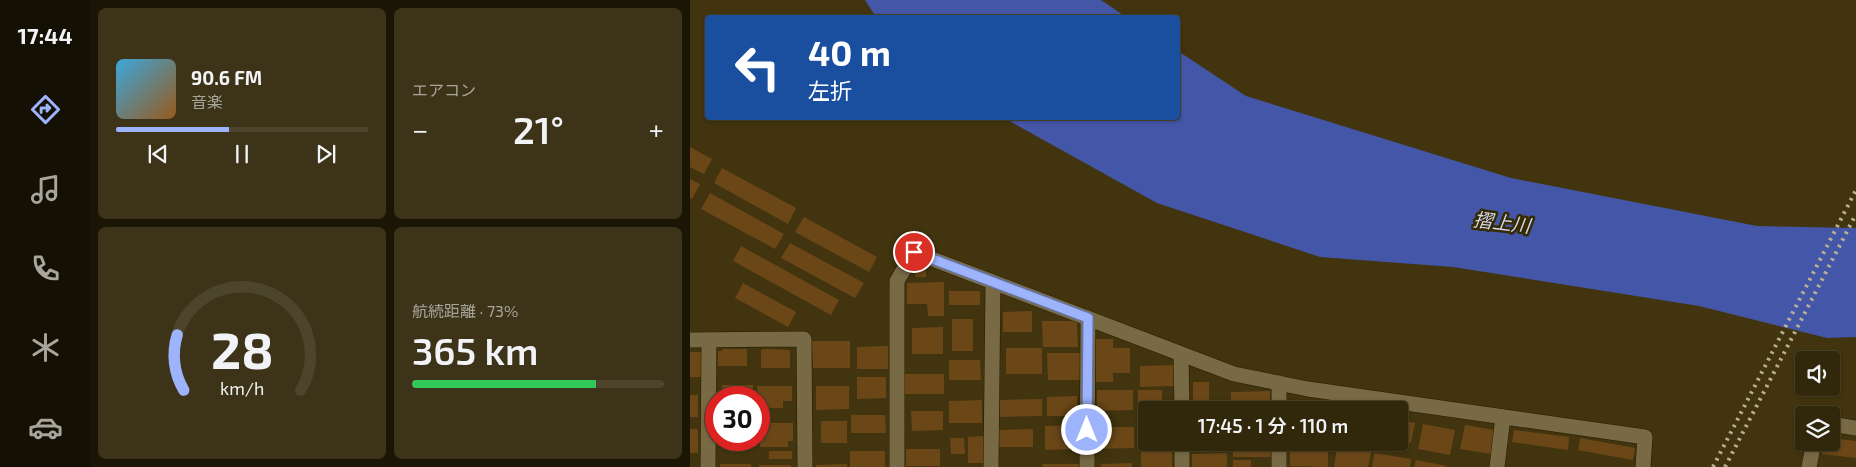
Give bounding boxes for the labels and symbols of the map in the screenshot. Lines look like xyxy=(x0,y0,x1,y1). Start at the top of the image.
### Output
water label: 摺上川 xyxy=(1472,207,1534,237)
pin xyxy=(893,231,935,273)
speed limit sign: 30 xyxy=(705,386,770,451)
position arrow xyxy=(1060,403,1112,455)

